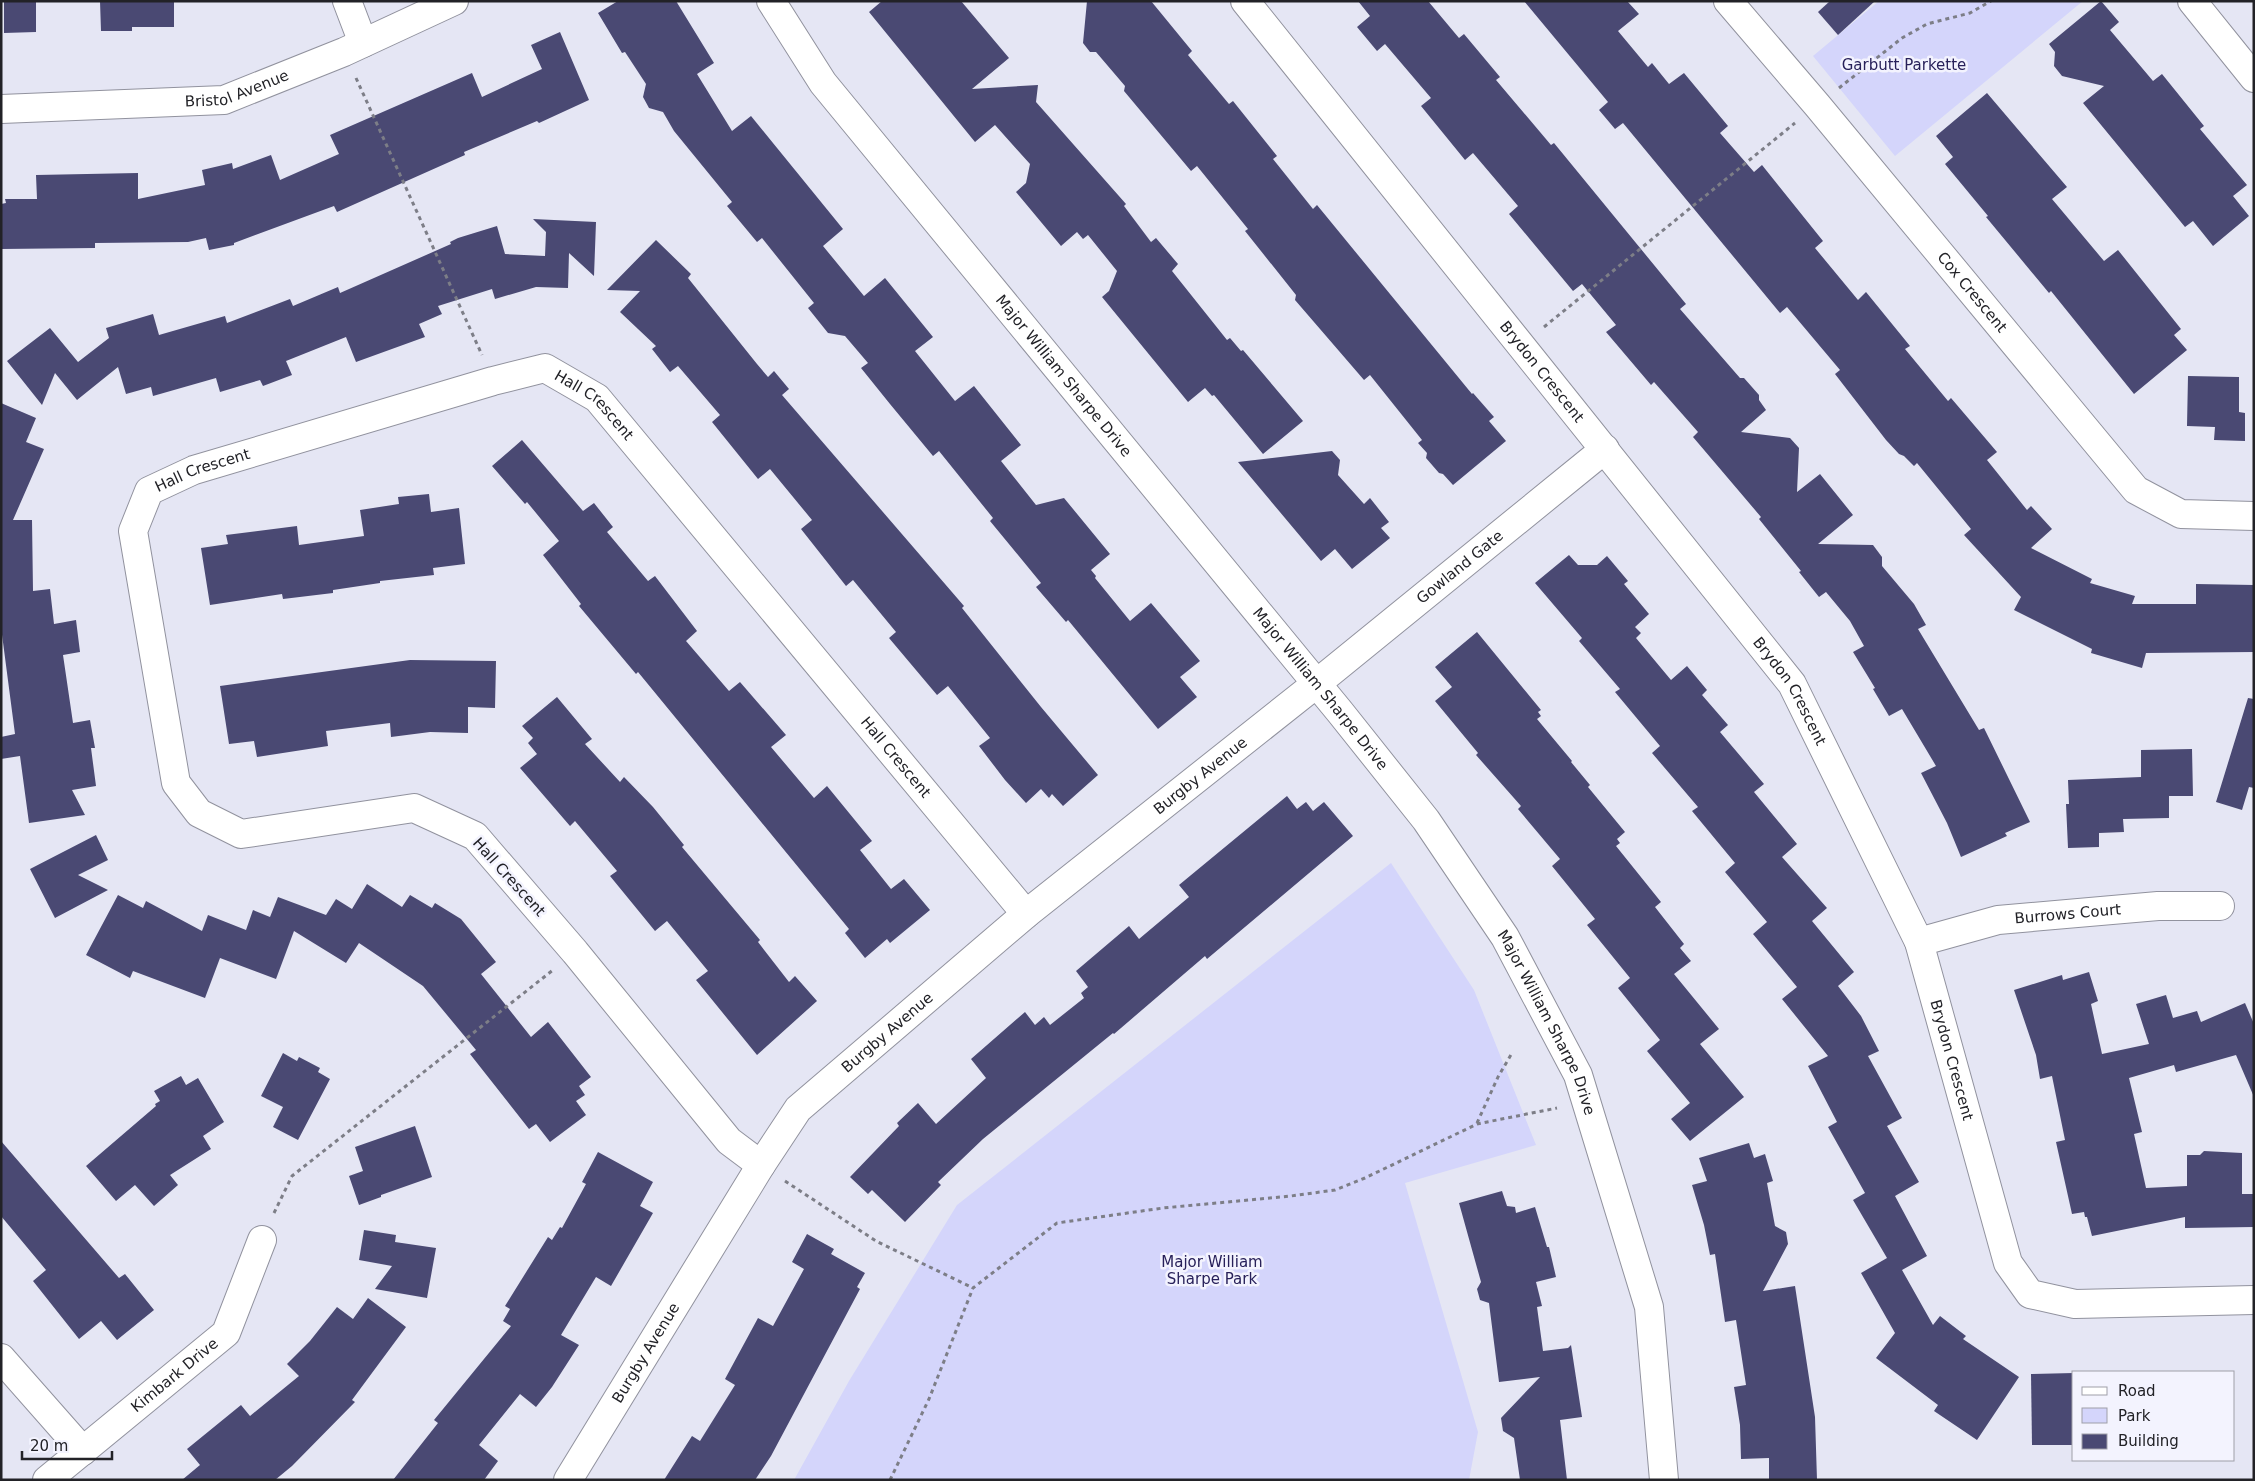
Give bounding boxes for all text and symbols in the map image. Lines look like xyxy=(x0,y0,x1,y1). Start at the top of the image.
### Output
park label: Garbutt Parkette xyxy=(1842,56,1966,74)
street label: Bristol Avenue xyxy=(184,66,291,111)
street label: Cox Crescent xyxy=(1934,248,2011,336)
street label: Major William Sharpe Drive xyxy=(992,291,1135,460)
street label: Brydon Crescent xyxy=(1496,317,1588,426)
street label: Hall Crescent xyxy=(551,366,637,444)
street label: Hall Crescent xyxy=(152,445,252,496)
street label: Gowland Gate xyxy=(1413,527,1507,608)
street label: Major William Sharpe Drive xyxy=(1249,604,1392,774)
street label: Brydon Crescent xyxy=(1749,634,1830,748)
street label: Hall Crescent xyxy=(857,713,935,802)
street label: Burgby Avenue xyxy=(1150,733,1251,818)
street label: Hall Crescent xyxy=(469,834,549,920)
street label: Burrows Court xyxy=(2014,900,2122,928)
street label: Major William Sharpe Drive xyxy=(1494,926,1599,1117)
street label: Burgby Avenue xyxy=(838,989,937,1077)
street label: Brydon Crescent xyxy=(1926,997,1977,1123)
park label: Major William Sharpe Park xyxy=(1161,1253,1263,1288)
street label: Burgby Avenue xyxy=(608,1300,683,1406)
street label: Kimbark Drive xyxy=(127,1334,222,1416)
legend xyxy=(2072,1371,2235,1461)
text: Road xyxy=(2118,1382,2156,1400)
text: Park xyxy=(2118,1407,2151,1425)
scale bar xyxy=(22,1428,112,1460)
text: Building xyxy=(2118,1432,2179,1450)
text: 20 m xyxy=(30,1437,68,1455)

